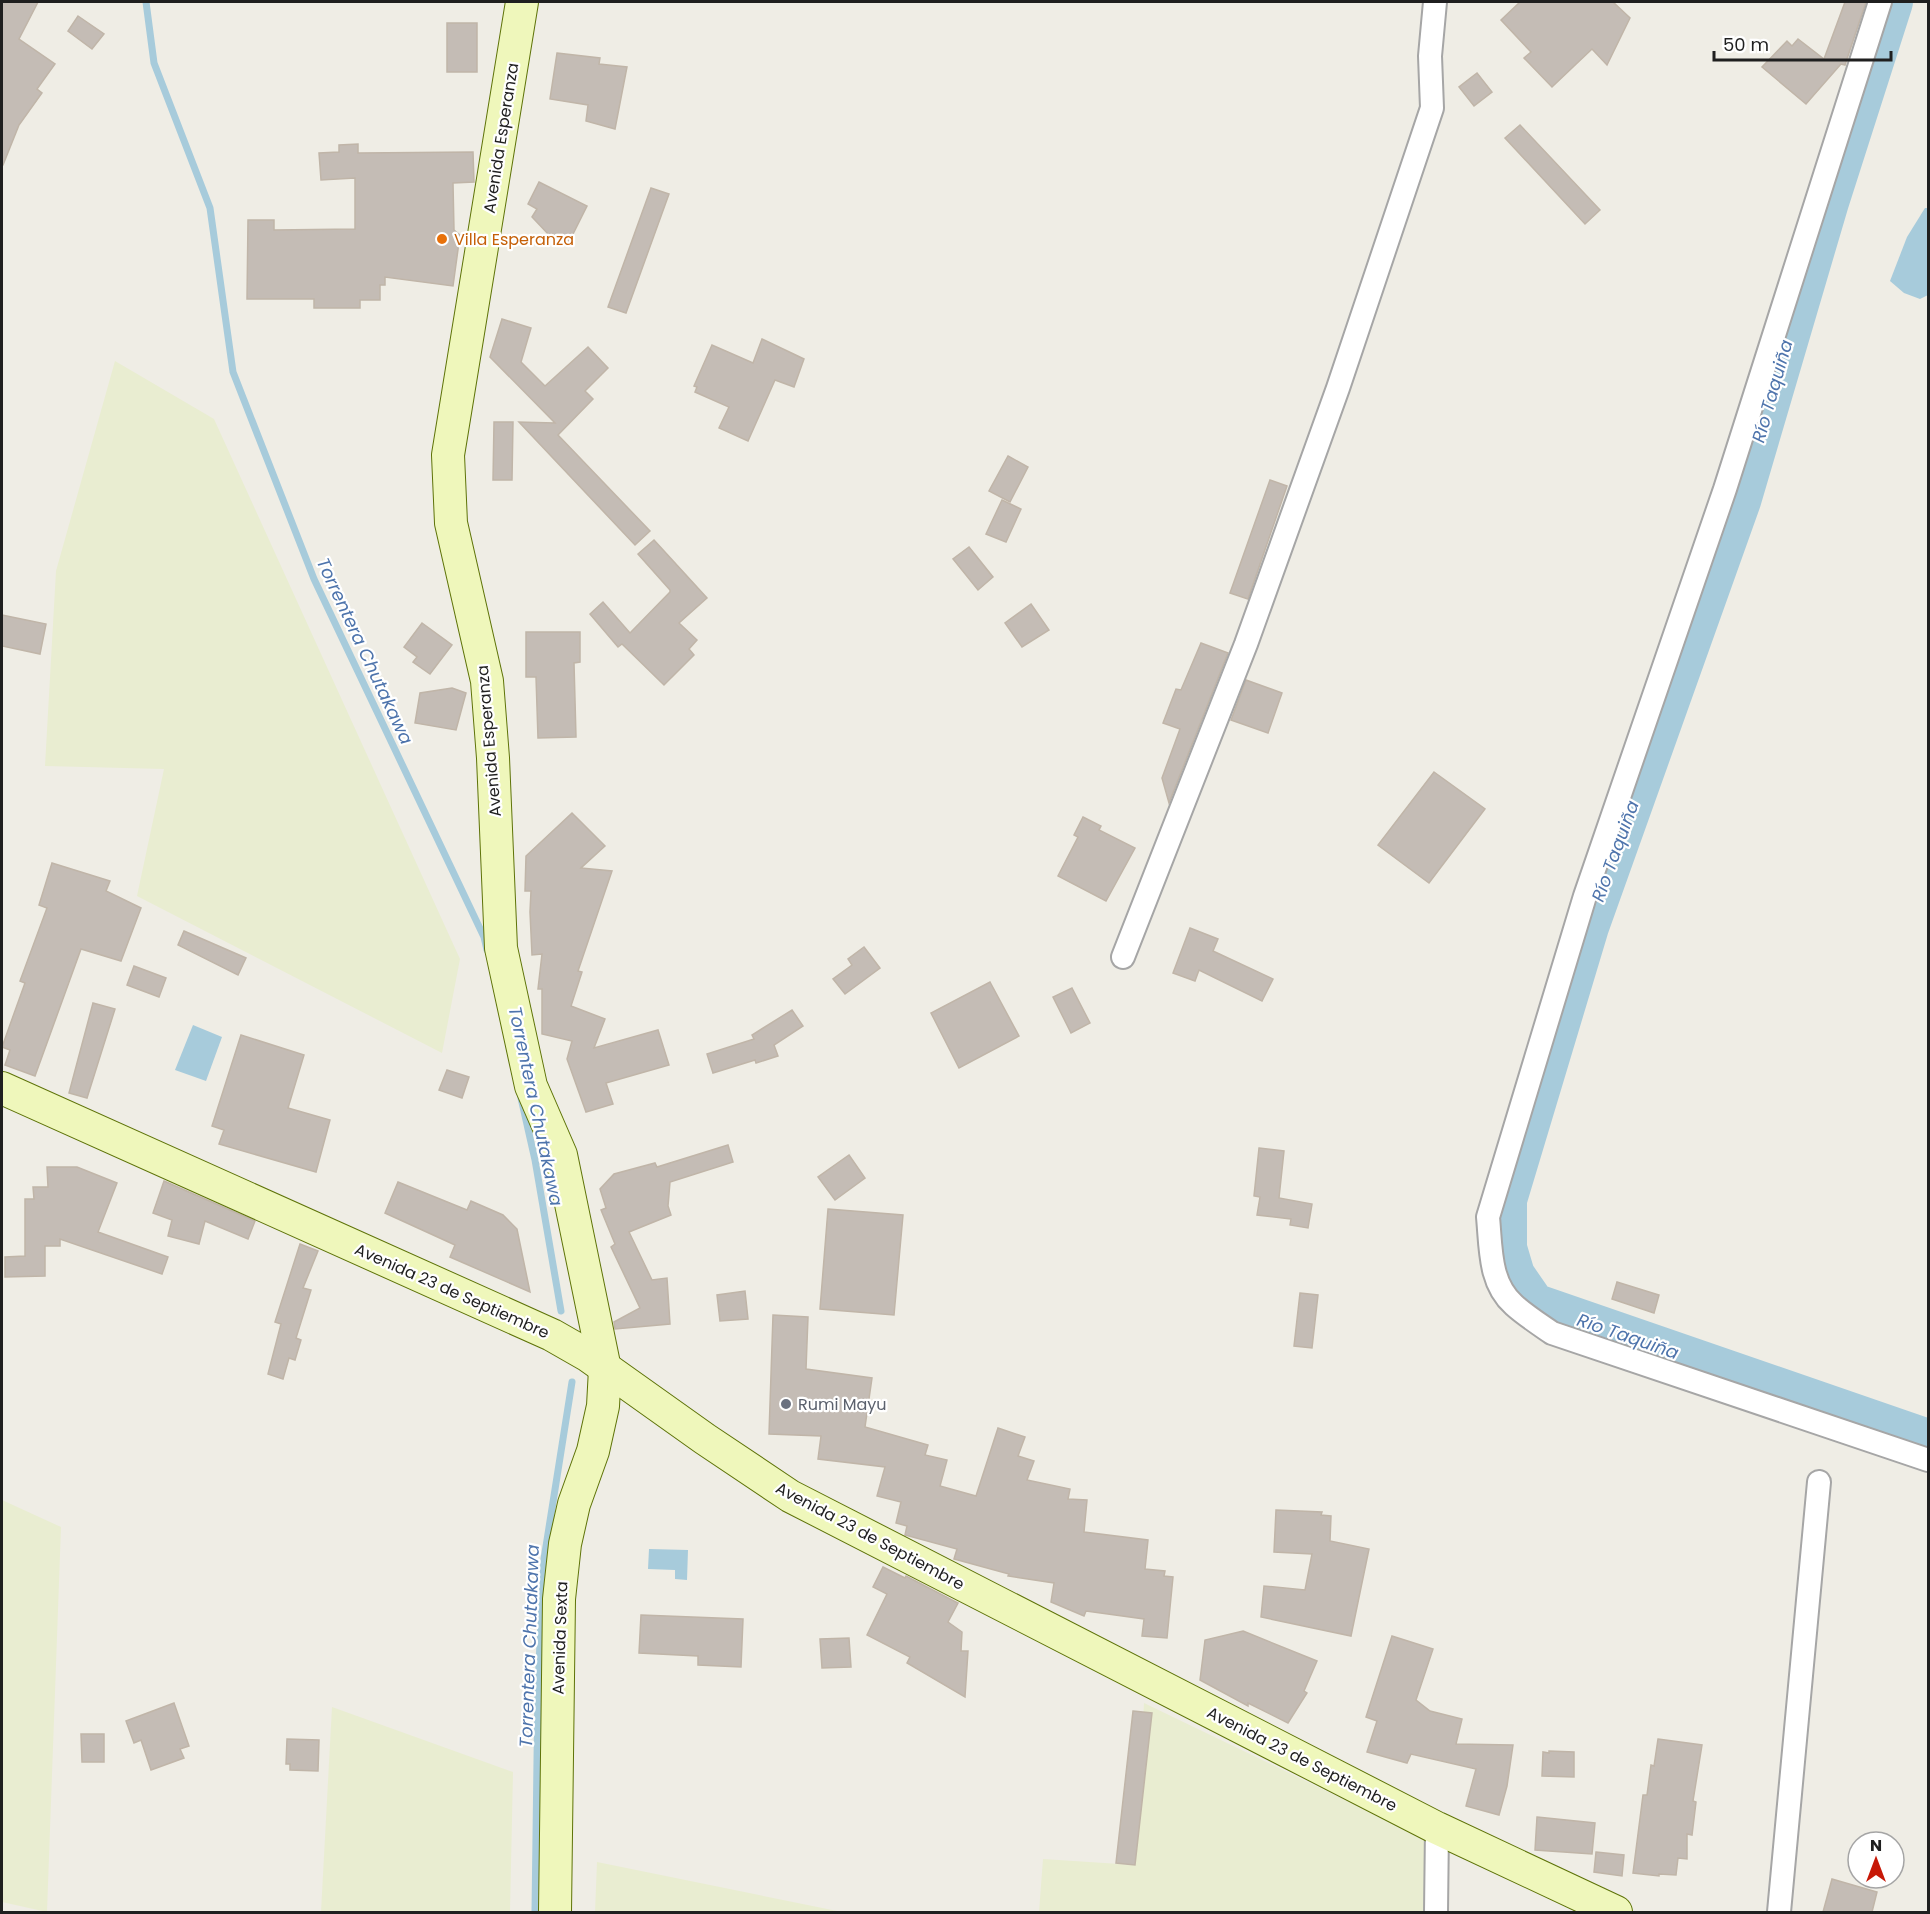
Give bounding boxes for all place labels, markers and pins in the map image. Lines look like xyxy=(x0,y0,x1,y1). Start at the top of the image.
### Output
place label: Villa Esperanza xyxy=(454,228,574,251)
marker: Villa Esperanza xyxy=(435,232,449,246)
place label: Rumi Mayu xyxy=(798,1393,887,1416)
marker: Rumi Mayu xyxy=(779,1397,793,1411)

